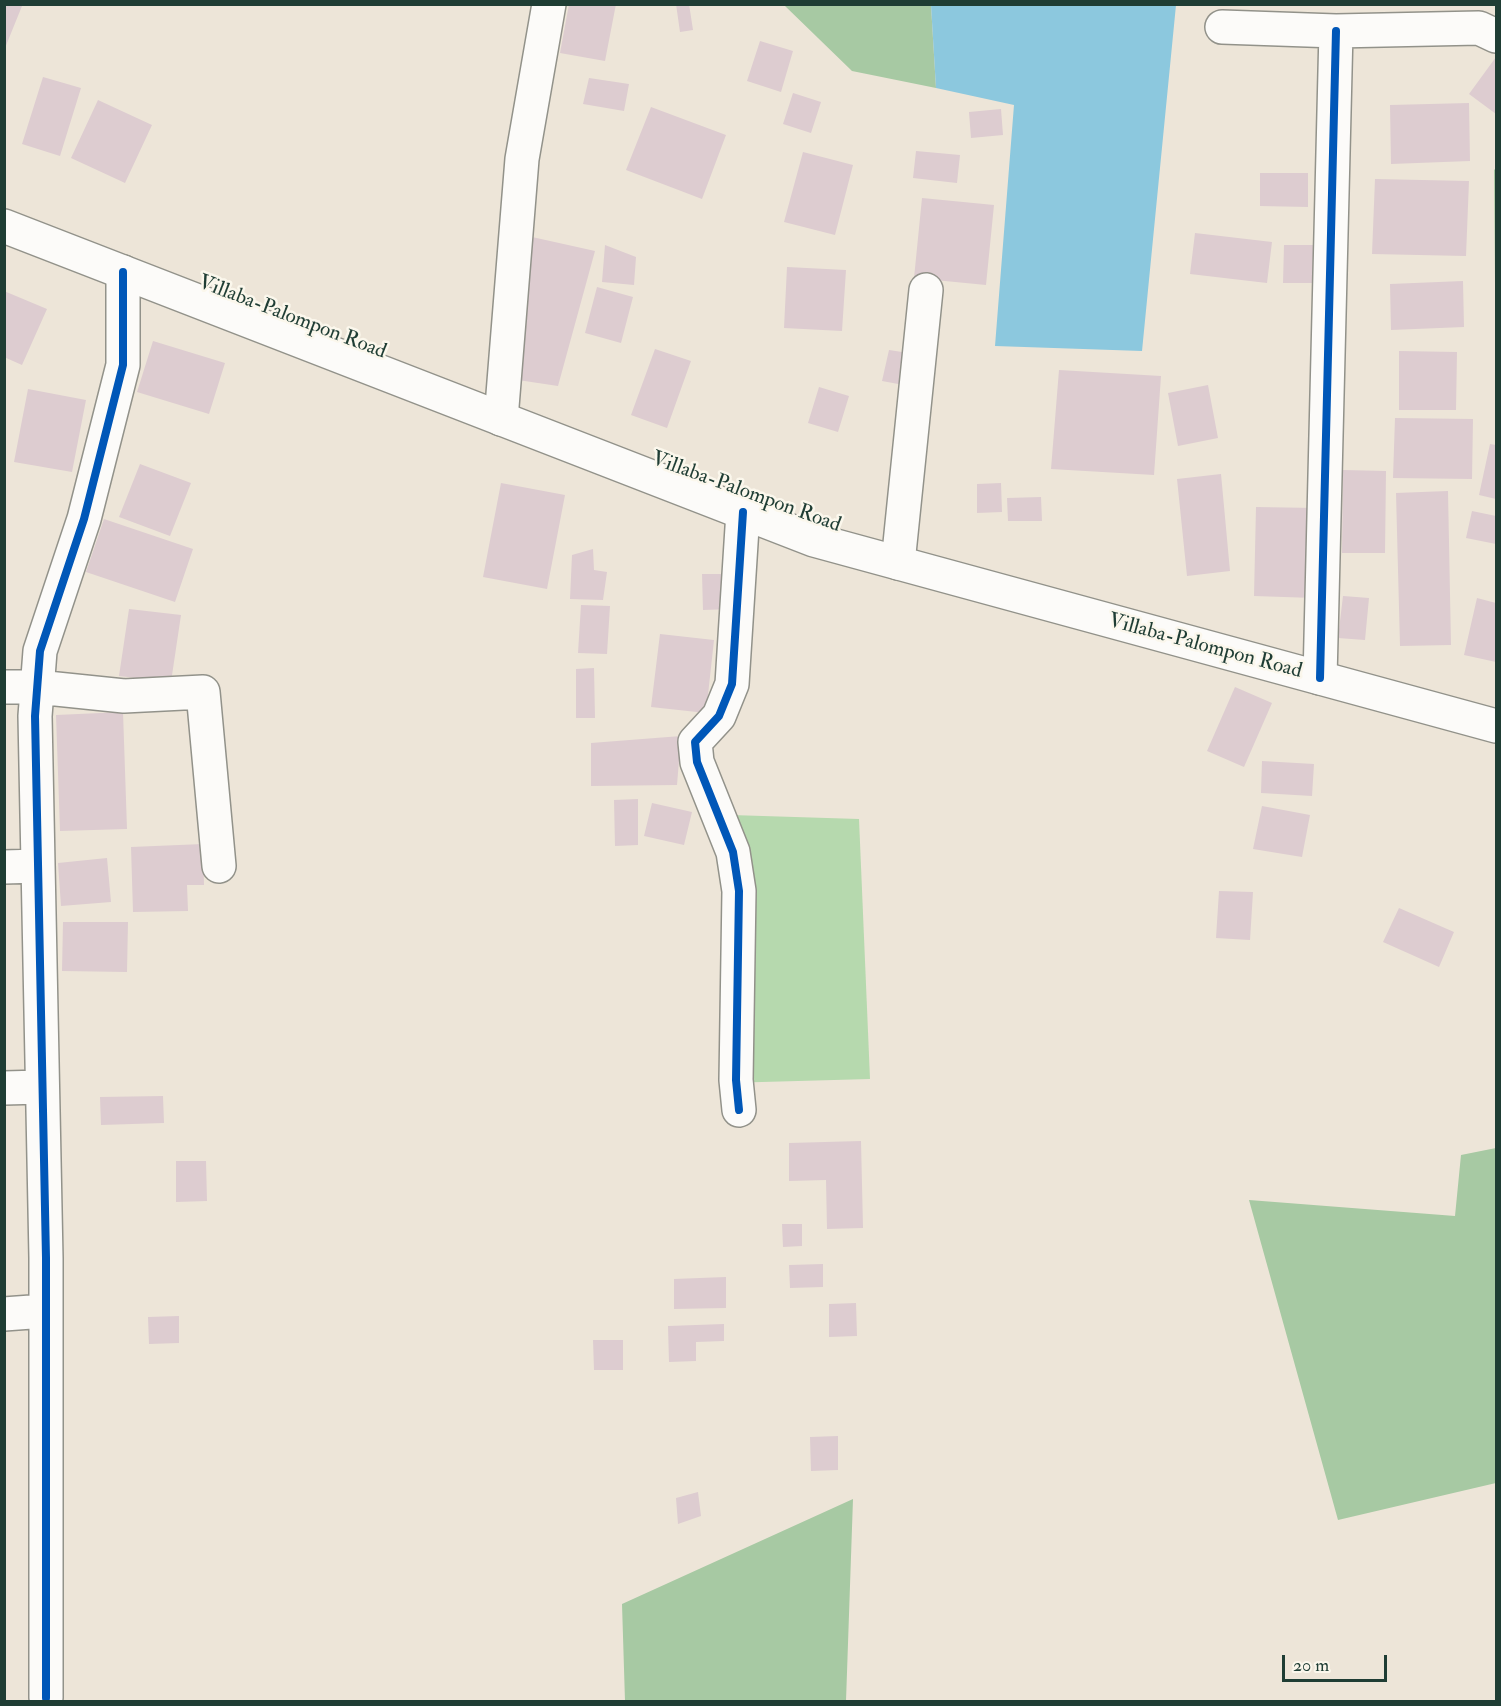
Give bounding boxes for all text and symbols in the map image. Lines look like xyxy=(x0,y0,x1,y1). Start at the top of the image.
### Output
street label: Villaba-Palompon Road xyxy=(194,270,390,366)
street label: Villaba-Palompon Road xyxy=(648,447,844,539)
street label: Villaba-Palompon Road xyxy=(1105,609,1305,685)
scale bar xyxy=(1285,1643,1390,1681)
text: 20 m xyxy=(1293,1654,1329,1677)

